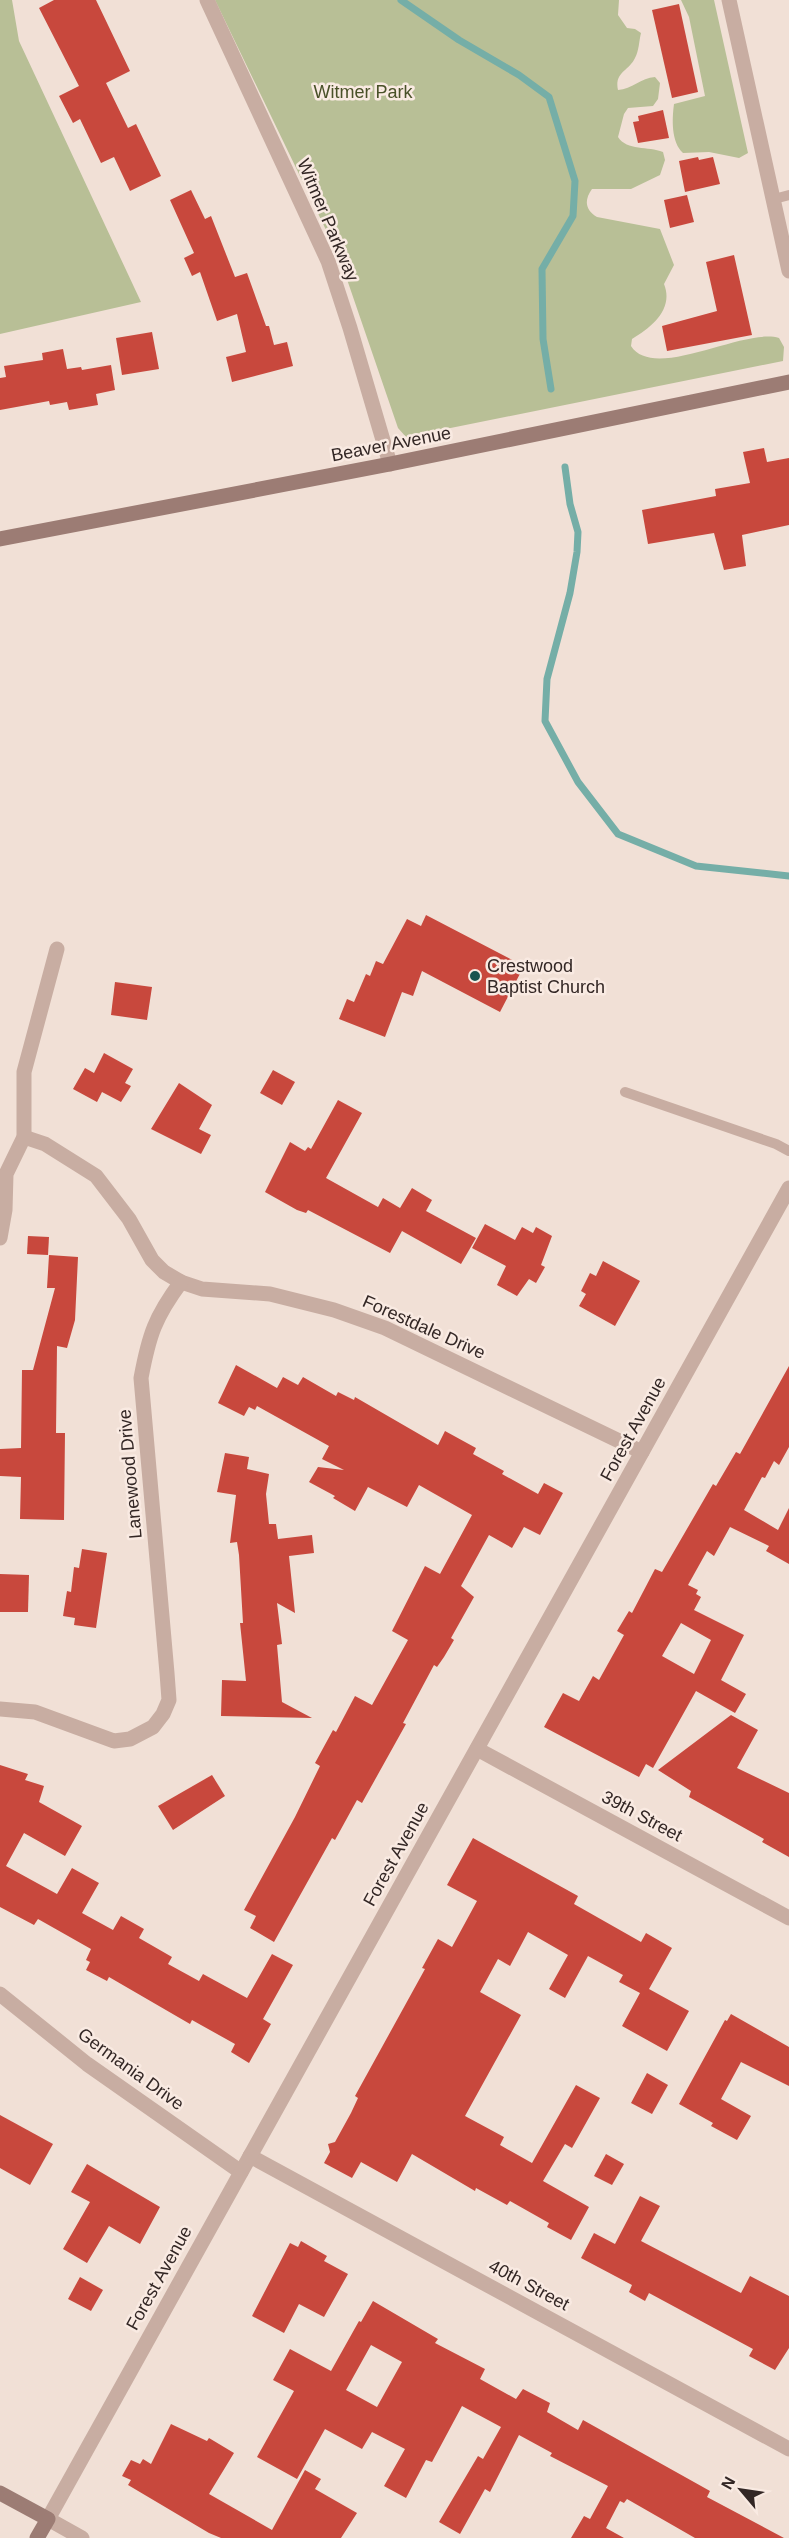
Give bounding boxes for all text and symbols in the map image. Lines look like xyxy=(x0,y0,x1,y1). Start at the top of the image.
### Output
park label: Witmer Park xyxy=(314,82,414,102)
street label: Witmer Parkway xyxy=(293,156,363,284)
street label: Beaver Avenue xyxy=(329,423,453,465)
place label: Crestwood Baptist Church xyxy=(487,956,605,997)
marker: Crestwood Baptist Church xyxy=(468,969,482,983)
street label: Forestdale Drive xyxy=(360,1291,488,1363)
street label: Forest Avenue xyxy=(596,1374,670,1484)
street label: Lanewood Drive xyxy=(114,1408,146,1540)
street label: 39th Street xyxy=(598,1786,686,1846)
street label: Forest Avenue xyxy=(359,1799,433,1909)
street label: Germania Drive xyxy=(74,2024,188,2114)
street label: Forest Avenue xyxy=(122,2223,196,2333)
street label: 40th Street xyxy=(485,2255,573,2315)
north arrow xyxy=(711,2460,771,2520)
text: N xyxy=(718,2474,739,2492)

